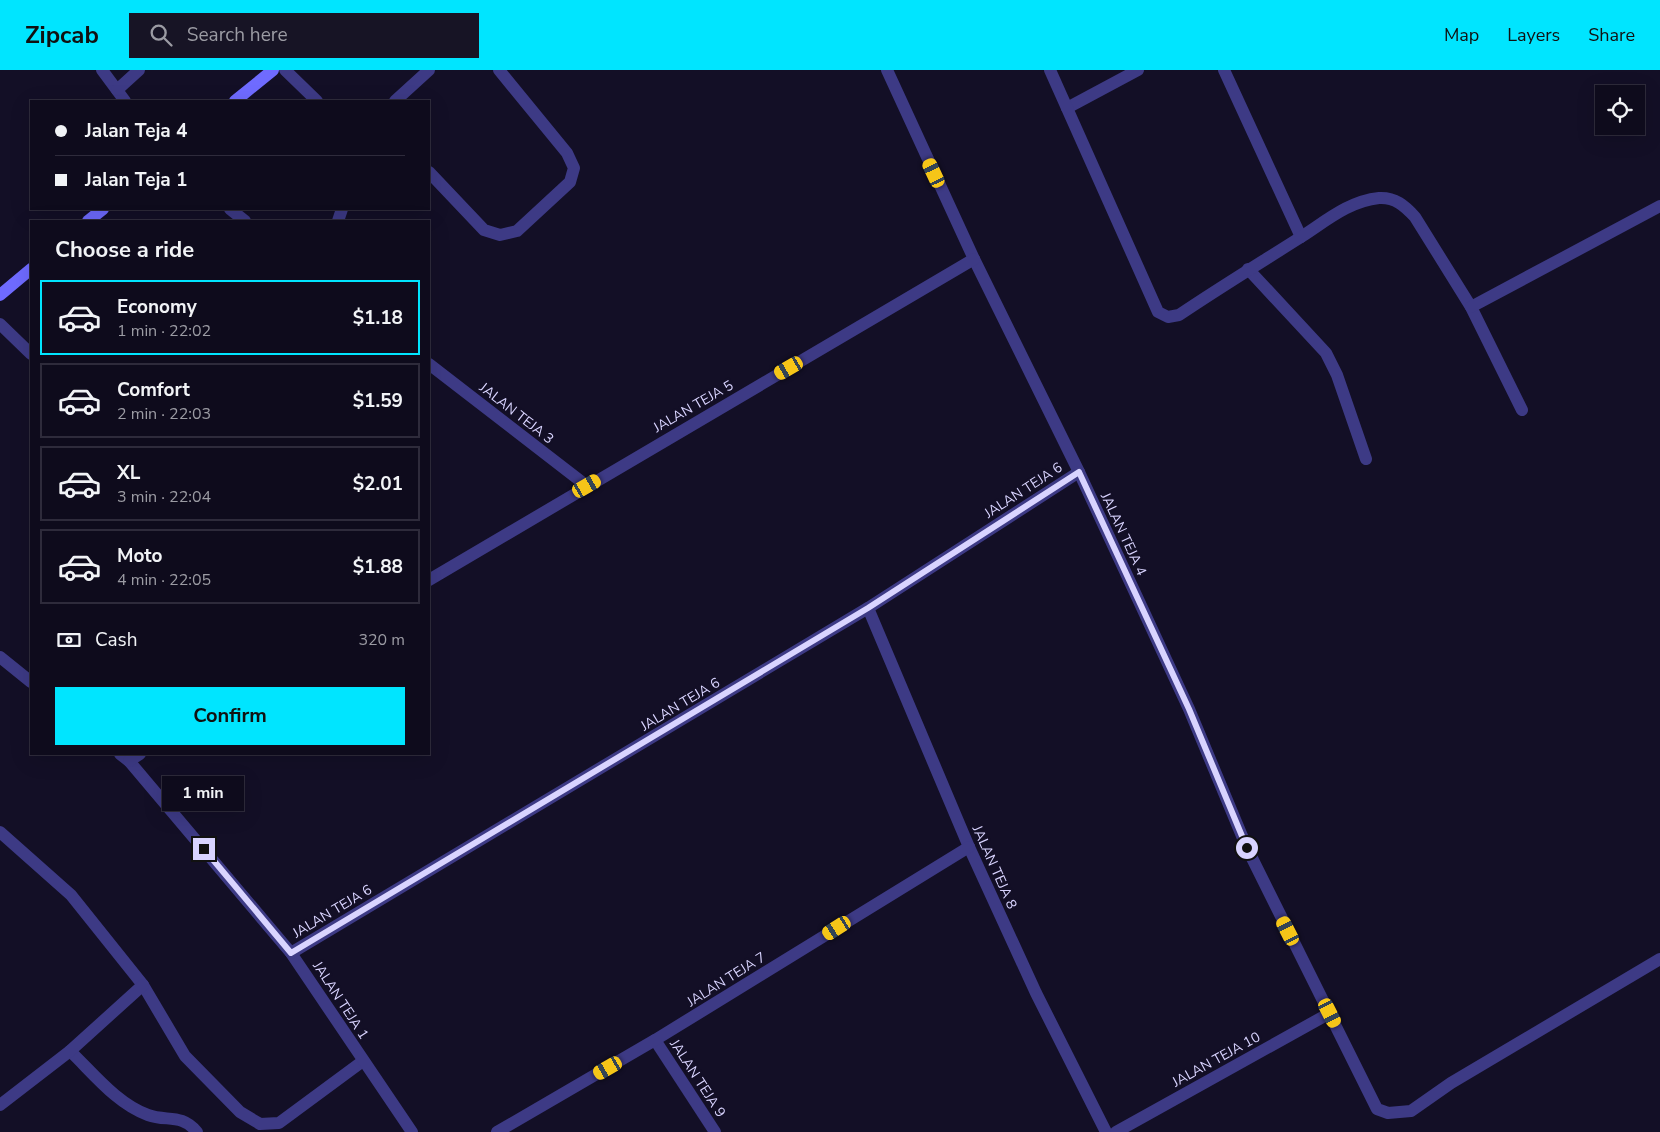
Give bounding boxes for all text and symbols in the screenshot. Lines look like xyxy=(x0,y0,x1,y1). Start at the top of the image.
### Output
search box xyxy=(129,13,479,58)
text: Zipcab xyxy=(25,19,99,51)
icon: search xyxy=(147,21,175,49)
text: Search here xyxy=(187,22,288,48)
text: Map xyxy=(1444,23,1479,47)
text: Layers xyxy=(1507,23,1560,47)
text: Share xyxy=(1588,23,1635,47)
map controls xyxy=(1595,85,1645,135)
button: locate xyxy=(1595,85,1645,135)
text: Jalan Teja 4 xyxy=(85,118,187,144)
car xyxy=(920,156,947,190)
text: Jalan Teja 1 xyxy=(85,167,187,193)
text: Choose a ride xyxy=(55,235,194,265)
text: Economy xyxy=(117,294,197,320)
icon: car xyxy=(57,295,102,340)
text: $1.18 xyxy=(353,305,403,331)
text: 1 min · 22:02 xyxy=(117,320,211,342)
car xyxy=(772,354,805,382)
street label: JALAN TEJA 5 xyxy=(649,376,737,438)
text: Comfort xyxy=(117,377,190,403)
icon: car xyxy=(57,378,102,423)
street label: JALAN TEJA 3 xyxy=(475,378,558,448)
text: $1.59 xyxy=(353,388,403,414)
text: 2 min · 22:03 xyxy=(117,403,211,425)
street label: JALAN TEJA 6 xyxy=(980,458,1066,523)
text: XL xyxy=(117,460,140,486)
icon: car xyxy=(57,461,102,506)
text: $2.01 xyxy=(353,471,403,497)
car xyxy=(570,472,603,500)
text: 3 min · 22:04 xyxy=(117,486,211,508)
street label: JALAN TEJA 4 xyxy=(1096,489,1151,579)
text: Moto xyxy=(117,543,163,569)
icon: car xyxy=(57,544,102,589)
text: $1.88 xyxy=(353,554,403,580)
text: 4 min · 22:05 xyxy=(117,569,211,591)
icon: cash xyxy=(55,626,83,654)
text: Cash xyxy=(95,627,137,653)
text: 320 m xyxy=(358,629,405,651)
street label: JALAN TEJA 6 xyxy=(636,673,724,736)
button: Confirm xyxy=(55,687,405,745)
callout: 1 min xyxy=(163,776,245,812)
text: 1 min xyxy=(182,782,224,804)
street label: JALAN TEJA 8 xyxy=(967,821,1021,912)
route start xyxy=(1236,837,1258,859)
route end xyxy=(193,838,215,860)
street label: JALAN TEJA 6 xyxy=(288,880,376,943)
car xyxy=(820,914,853,942)
car xyxy=(1274,914,1301,948)
street label: JALAN TEJA 7 xyxy=(682,948,769,1012)
street label: JALAN TEJA 1 xyxy=(308,957,373,1043)
car xyxy=(1316,996,1343,1030)
street label: JALAN TEJA 10 xyxy=(1168,1027,1264,1092)
street label: JALAN TEJA 9 xyxy=(665,1035,730,1121)
car xyxy=(591,1054,624,1082)

